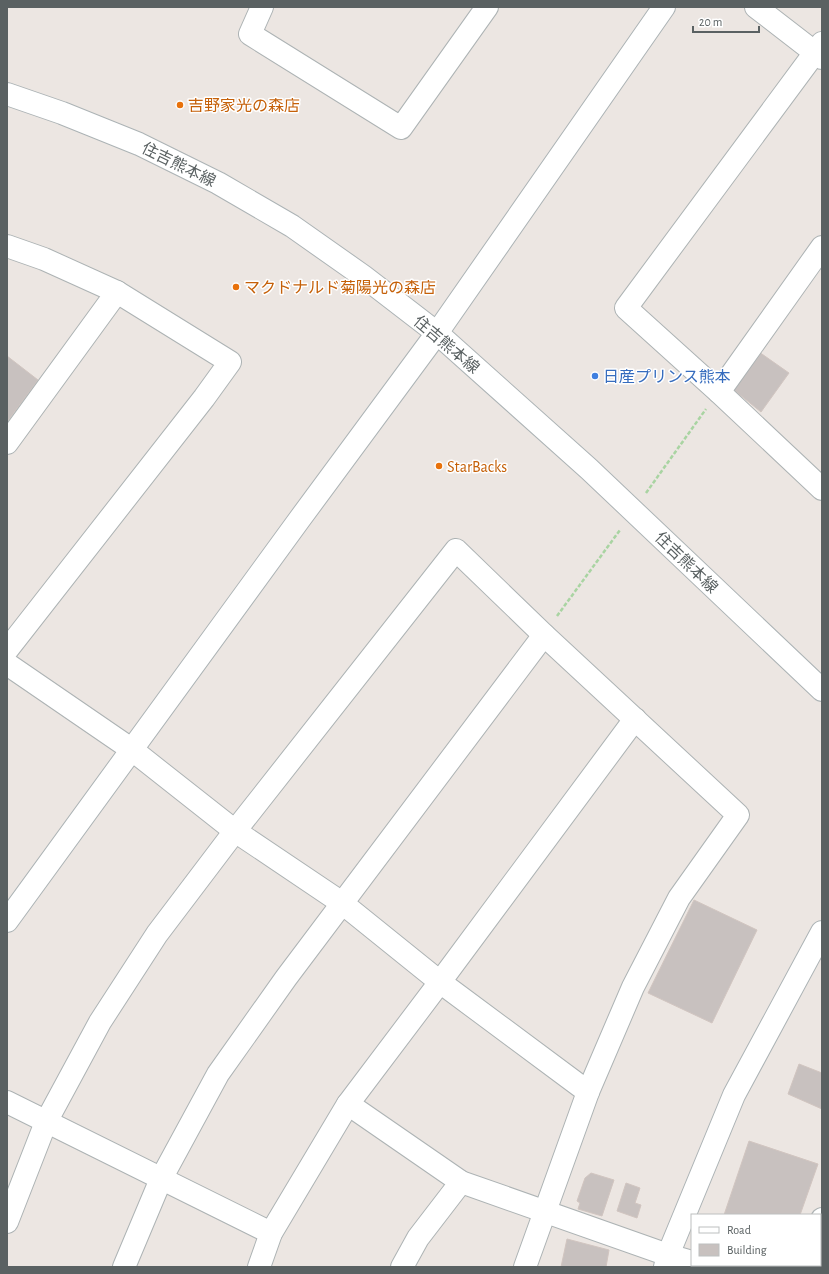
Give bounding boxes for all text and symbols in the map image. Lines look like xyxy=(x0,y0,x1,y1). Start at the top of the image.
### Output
scale bar xyxy=(693,8,759,34)
text: 20 m xyxy=(699,16,722,28)
place label: 吉野家光の森店 xyxy=(188,97,300,114)
marker: 吉野家光の森店 xyxy=(175,100,185,110)
street label: 住吉熊本線 xyxy=(139,139,218,190)
place label: マクドナルド菊陽光の森店 xyxy=(244,279,436,296)
marker: マクドナルド菊陽光の森店 xyxy=(231,282,241,292)
street label: 住吉熊本線 xyxy=(411,312,483,377)
place label: 日産プリンス熊本 xyxy=(603,368,731,385)
marker: 日産プリンス熊本 xyxy=(590,371,600,381)
place label: StarBacks xyxy=(447,459,507,475)
marker: StarBacks xyxy=(434,461,444,471)
street label: 住吉熊本線 xyxy=(652,528,721,596)
legend xyxy=(691,1214,821,1266)
text: Road xyxy=(727,1224,751,1236)
text: Building xyxy=(727,1244,767,1256)

